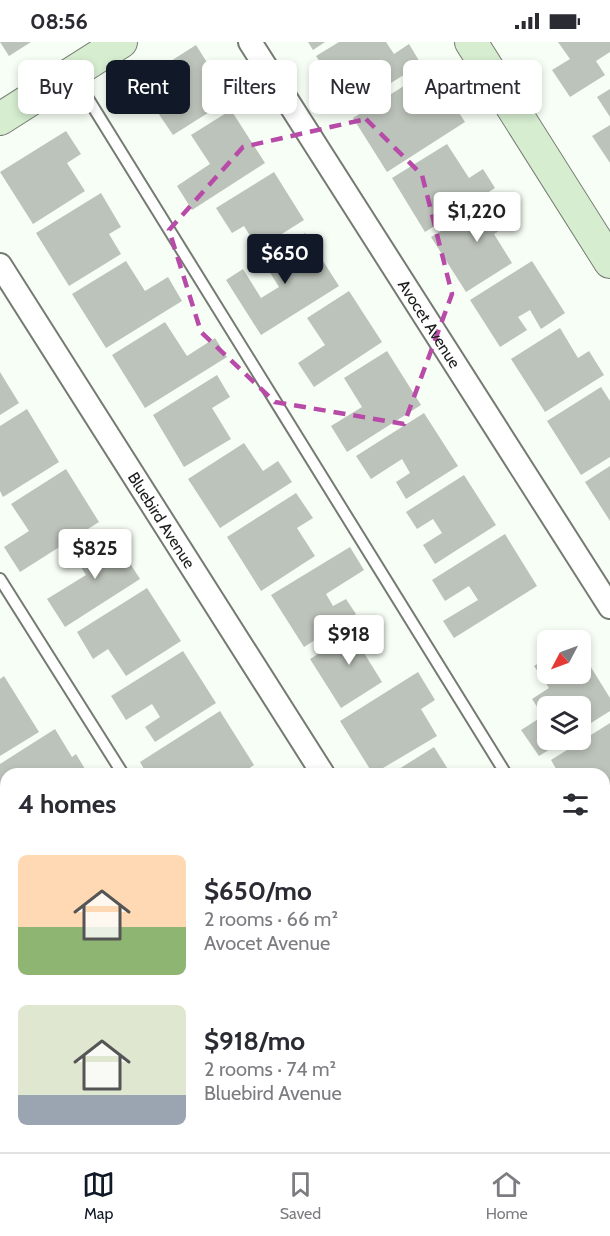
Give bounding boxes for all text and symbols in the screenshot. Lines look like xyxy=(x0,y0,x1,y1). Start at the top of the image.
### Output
text: 08:56 xyxy=(30,8,88,35)
chip: Buy xyxy=(18,60,94,114)
chip: Rent xyxy=(106,60,190,114)
chip: Filters xyxy=(202,60,297,114)
chip: New xyxy=(309,60,391,114)
chip: Apartment xyxy=(403,60,542,114)
pin: $1,220 xyxy=(428,192,526,243)
text: $1,220 xyxy=(448,199,506,223)
pin: $650 xyxy=(249,234,321,285)
text: $650 xyxy=(261,241,309,265)
street label: Avocet Avenue xyxy=(394,276,465,371)
street label: Bluebird Avenue xyxy=(124,468,199,572)
pin: $825 xyxy=(59,529,131,580)
text: $825 xyxy=(73,536,118,560)
pin: $918 xyxy=(313,615,385,666)
text: $918 xyxy=(328,622,370,646)
north arrow xyxy=(537,630,591,684)
map controls xyxy=(537,630,591,750)
button: layers xyxy=(537,696,591,750)
text: 4 homes xyxy=(18,788,116,820)
icon: filters xyxy=(559,788,592,821)
text: $650/mo xyxy=(204,875,312,907)
icon: home xyxy=(66,879,138,951)
text: 2 rooms · 66 m² xyxy=(204,907,338,931)
text: Avocet Avenue xyxy=(204,931,330,955)
text: $918/mo xyxy=(204,1025,305,1057)
icon: home xyxy=(66,1029,138,1101)
text: 2 rooms · 74 m² xyxy=(204,1057,336,1081)
text: Bluebird Avenue xyxy=(204,1081,342,1105)
tab: Map xyxy=(82,1168,115,1223)
tab: Saved xyxy=(280,1168,321,1223)
tab: Home xyxy=(486,1168,528,1223)

